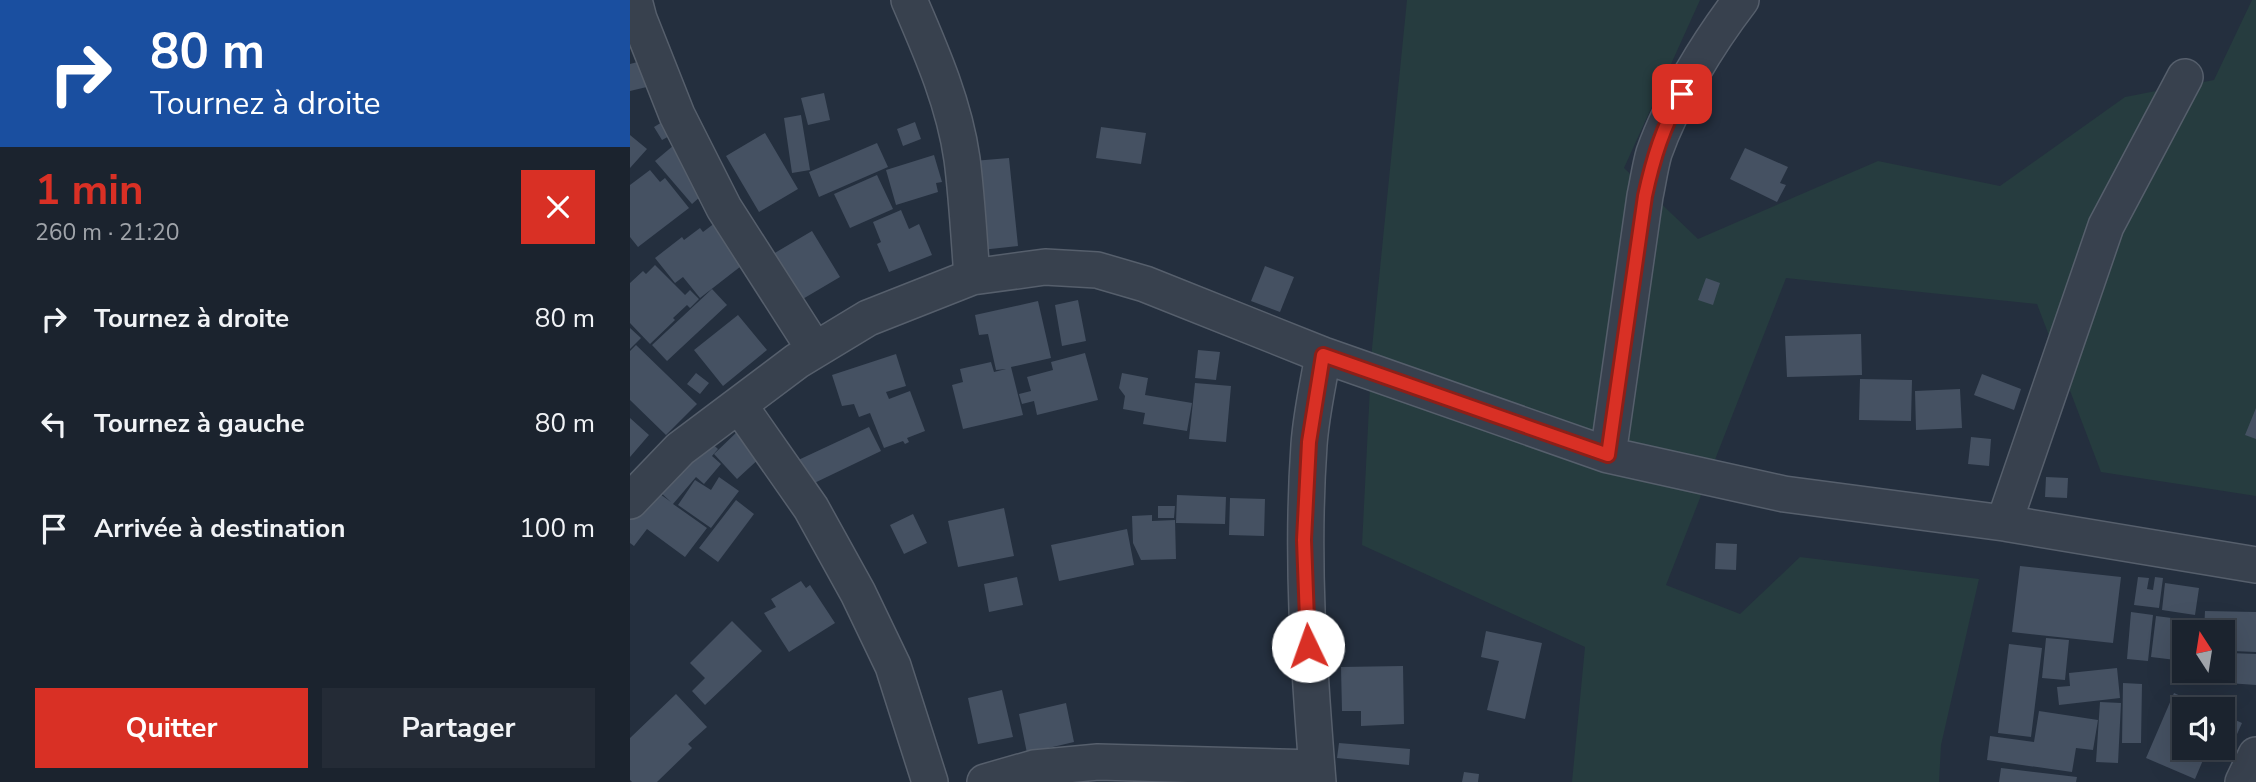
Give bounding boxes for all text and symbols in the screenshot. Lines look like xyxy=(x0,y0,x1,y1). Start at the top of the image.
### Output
text: 80 m xyxy=(150,18,265,85)
icon: right xyxy=(35,28,126,119)
pin xyxy=(1652,64,1712,124)
icon: arrive xyxy=(1663,75,1701,113)
text: Tournez à droite xyxy=(150,82,381,125)
text: 1 min xyxy=(35,162,144,219)
button: close xyxy=(521,170,595,244)
text: 260 m · 21:20 xyxy=(35,217,180,248)
icon: right xyxy=(35,300,73,338)
text: Tournez à droite xyxy=(94,301,289,336)
text: 80 m xyxy=(535,301,595,336)
icon: left xyxy=(35,405,73,443)
text: Tournez à gauche xyxy=(94,406,305,441)
text: 80 m xyxy=(535,406,595,441)
icon: arrive xyxy=(35,510,73,548)
text: Arrivée à destination xyxy=(94,511,345,546)
text: 100 m xyxy=(519,511,595,546)
position arrow xyxy=(1271,609,1345,683)
north arrow xyxy=(2172,620,2235,682)
map controls xyxy=(2172,620,2235,760)
button: Quitter xyxy=(35,688,308,768)
button: Partager xyxy=(322,688,595,768)
button: sound xyxy=(2172,697,2235,760)

